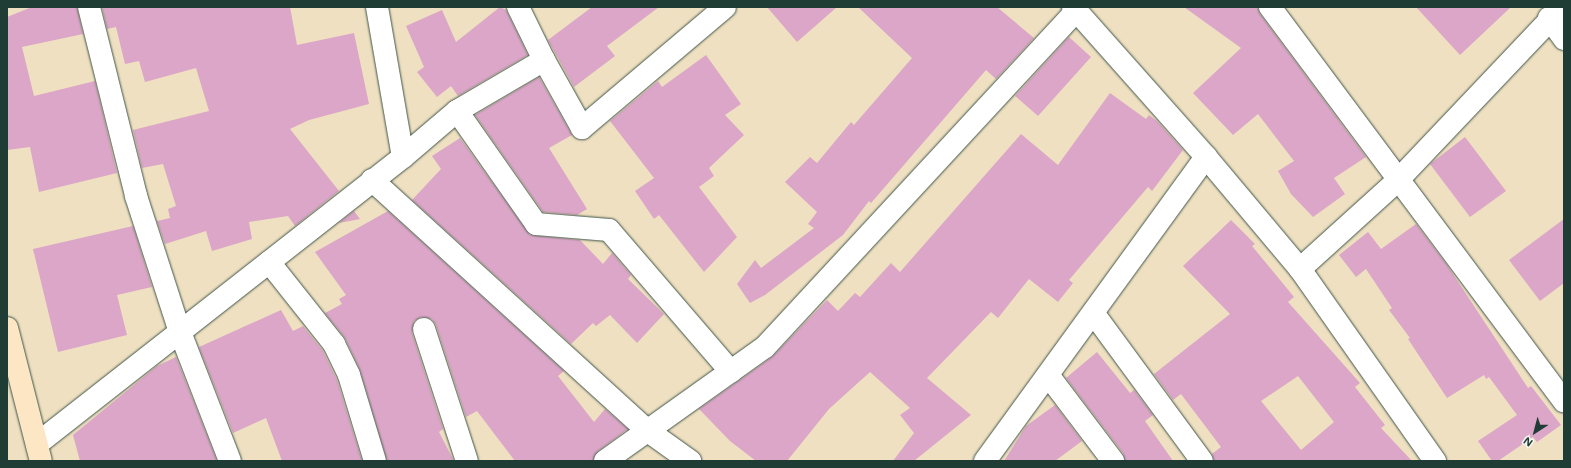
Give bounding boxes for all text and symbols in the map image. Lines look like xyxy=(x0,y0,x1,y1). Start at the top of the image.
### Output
north arrow xyxy=(1515,412,1555,452)
text: N xyxy=(1520,434,1535,451)

